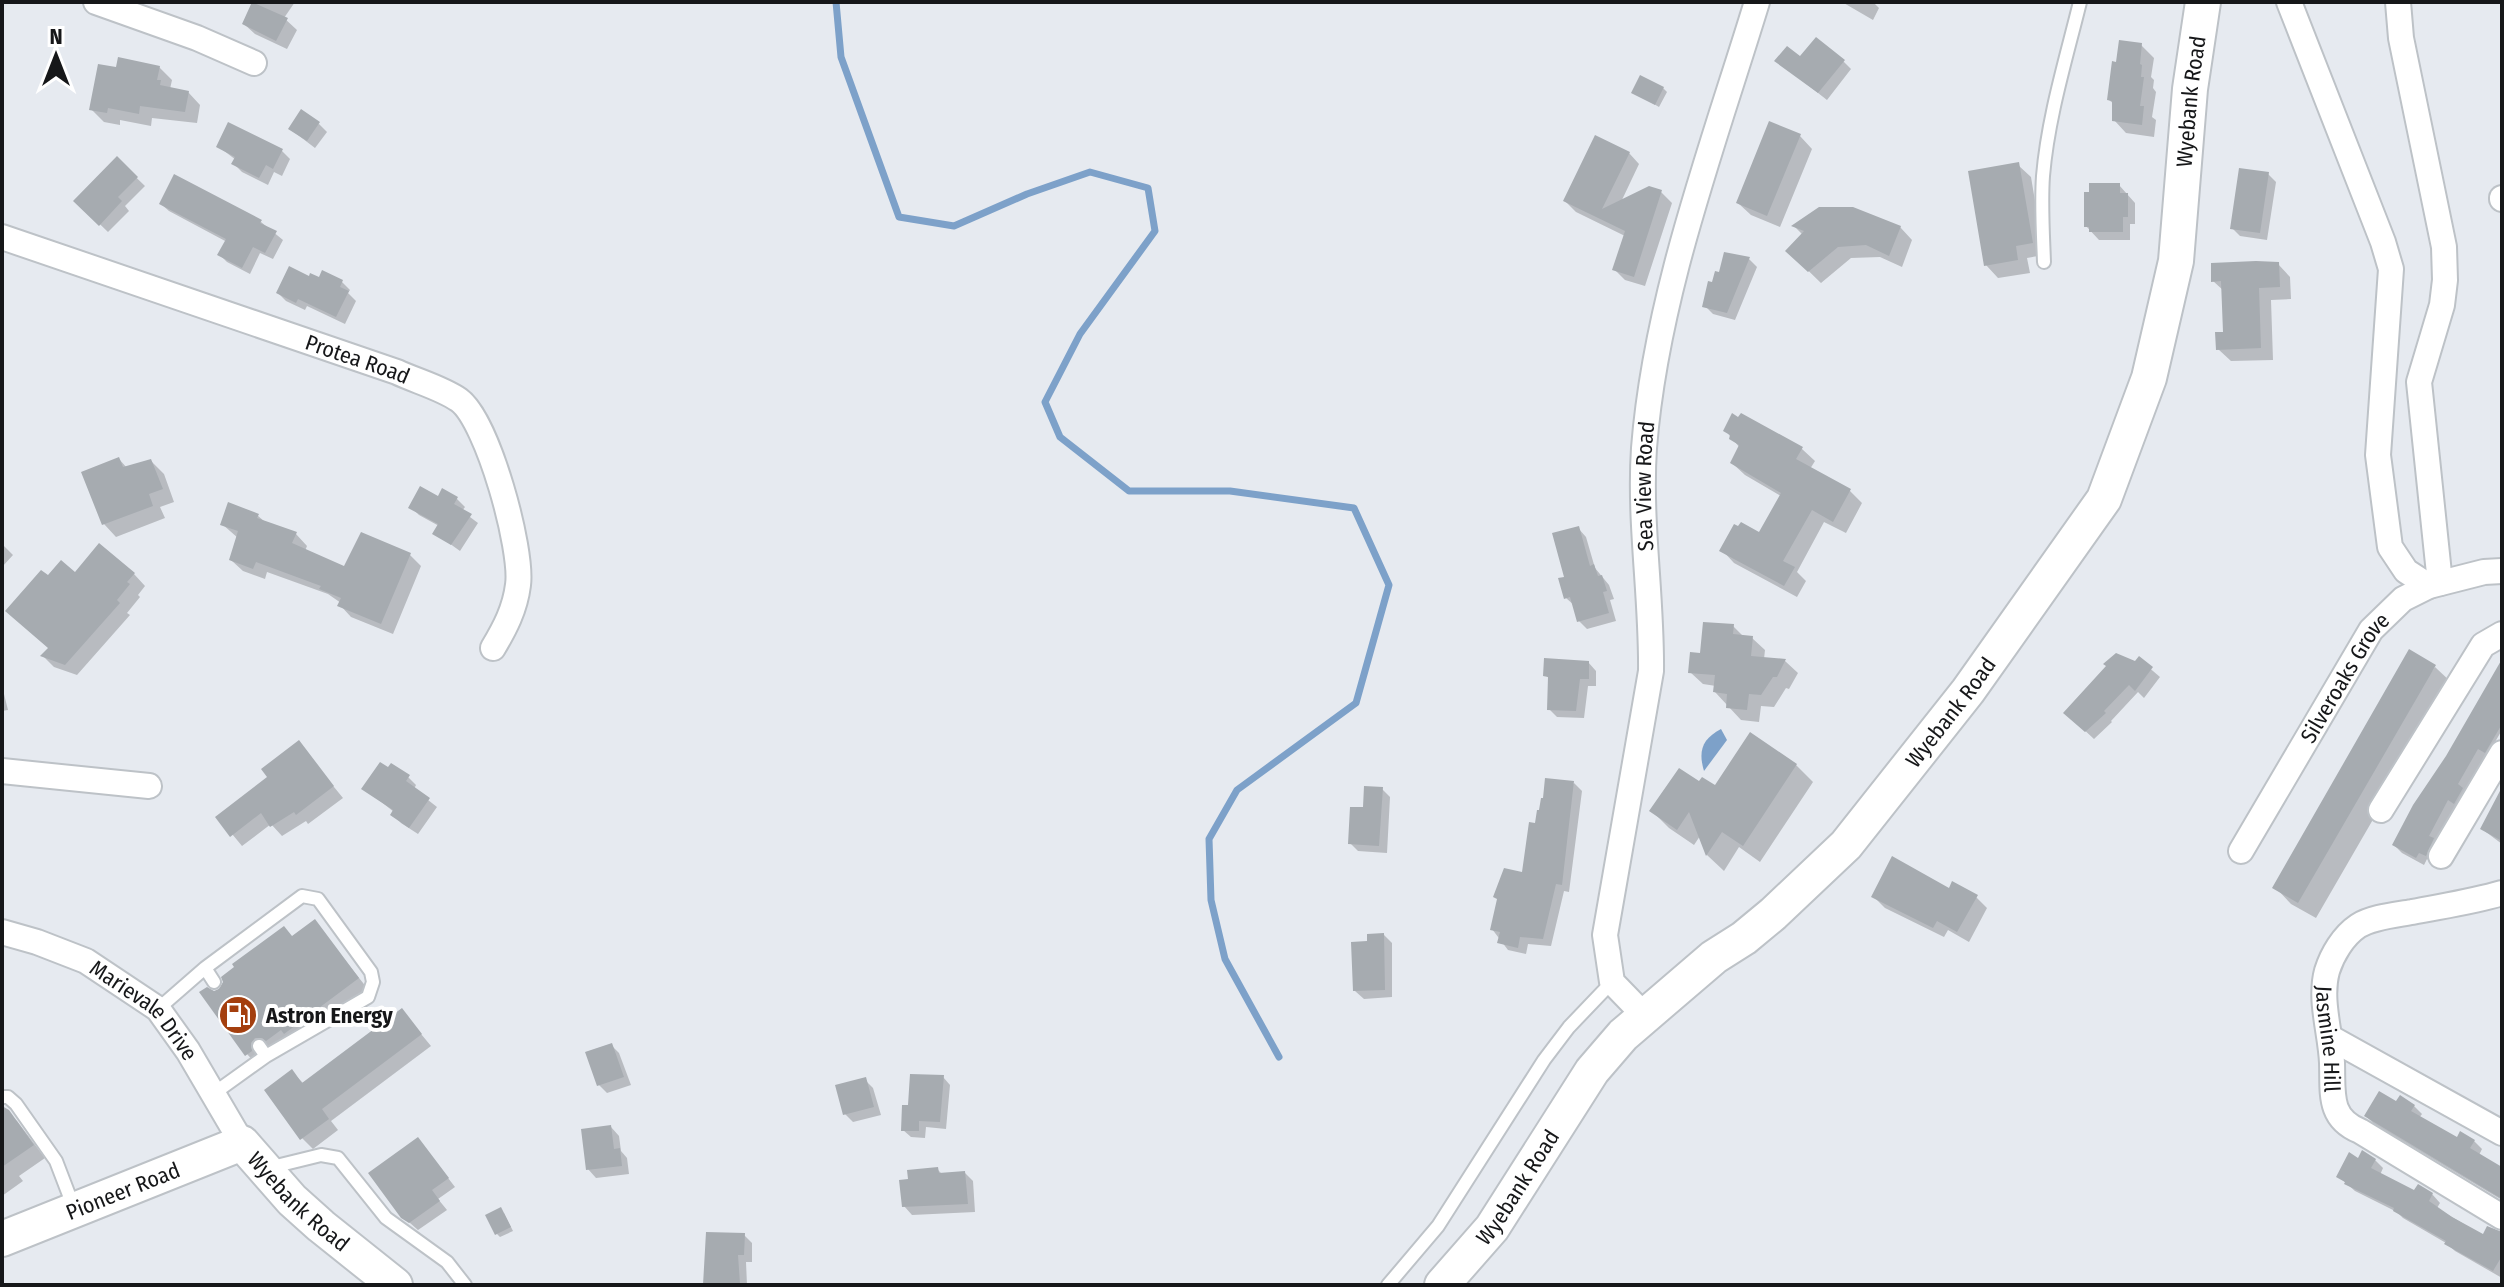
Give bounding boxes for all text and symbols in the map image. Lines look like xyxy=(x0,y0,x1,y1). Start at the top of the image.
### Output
north arrow xyxy=(16,16,96,96)
text: N xyxy=(49,23,63,50)
street label: Wyebank Road xyxy=(2170,34,2211,168)
street label: Protea Road xyxy=(302,328,414,390)
street label: Sea View Road xyxy=(1629,420,1660,552)
street label: Silveroaks Grove xyxy=(2294,607,2395,748)
street label: Wyebank Road xyxy=(1899,652,2001,773)
street label: Marievale Drive xyxy=(85,954,204,1065)
street label: Jasmine Hill xyxy=(2311,985,2346,1093)
fuel station icon: Astron Energy xyxy=(217,994,259,1036)
place label: Astron Energy xyxy=(265,1002,393,1029)
street label: Wyebank Road xyxy=(1470,1124,1565,1250)
street label: Wyebank Road xyxy=(242,1146,355,1257)
street label: Pioneer Road xyxy=(62,1156,184,1226)

